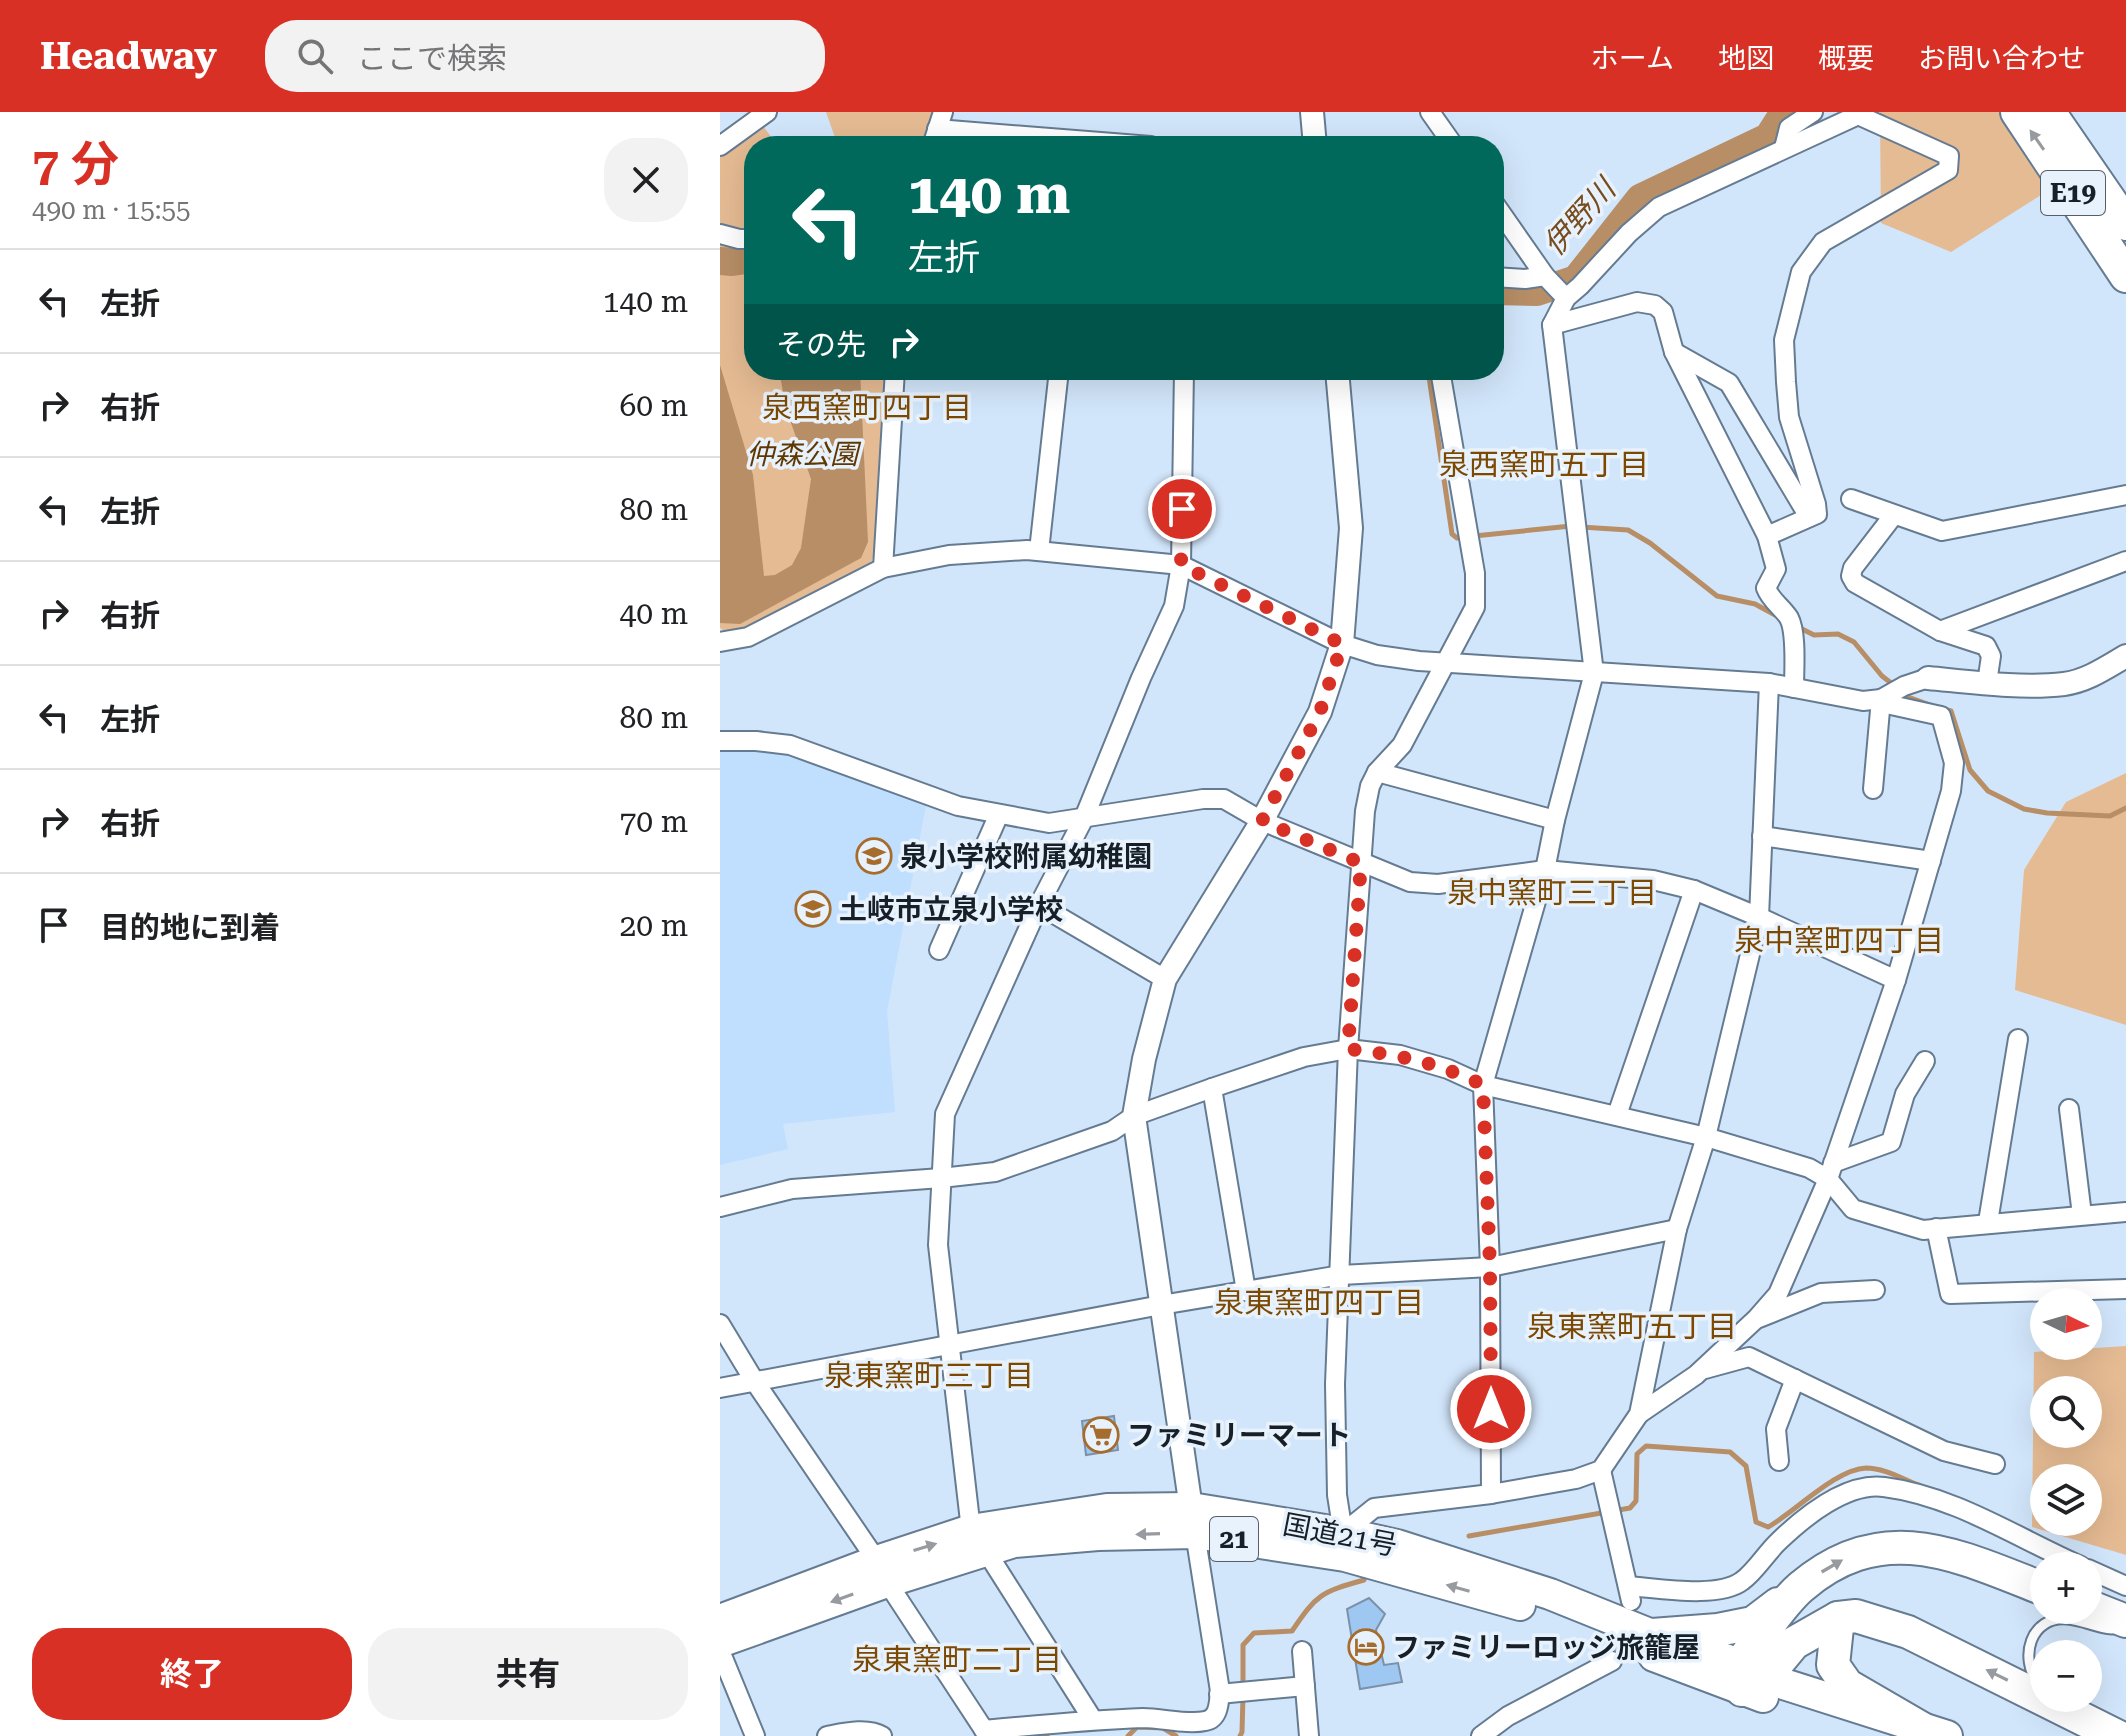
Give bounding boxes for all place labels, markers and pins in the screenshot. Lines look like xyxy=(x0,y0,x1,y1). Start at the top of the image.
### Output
pin xyxy=(1148,475,1216,543)
school or university icon: 泉小学校附属幼稚園 xyxy=(855,837,893,875)
place label: 泉小学校附属幼稚園 xyxy=(900,840,1152,873)
school or university icon: 土岐市立泉小学校 xyxy=(794,890,832,928)
place label: 土岐市立泉小学校 xyxy=(839,893,1063,926)
supermarket icon: ファミリーマート xyxy=(1082,1416,1120,1454)
place label: ファミリーマート xyxy=(1127,1419,1351,1452)
hotel icon: ファミリーロッジ旅籠屋 xyxy=(1347,1628,1385,1666)
place label: ファミリーロッジ旅籠屋 xyxy=(1392,1631,1700,1664)

